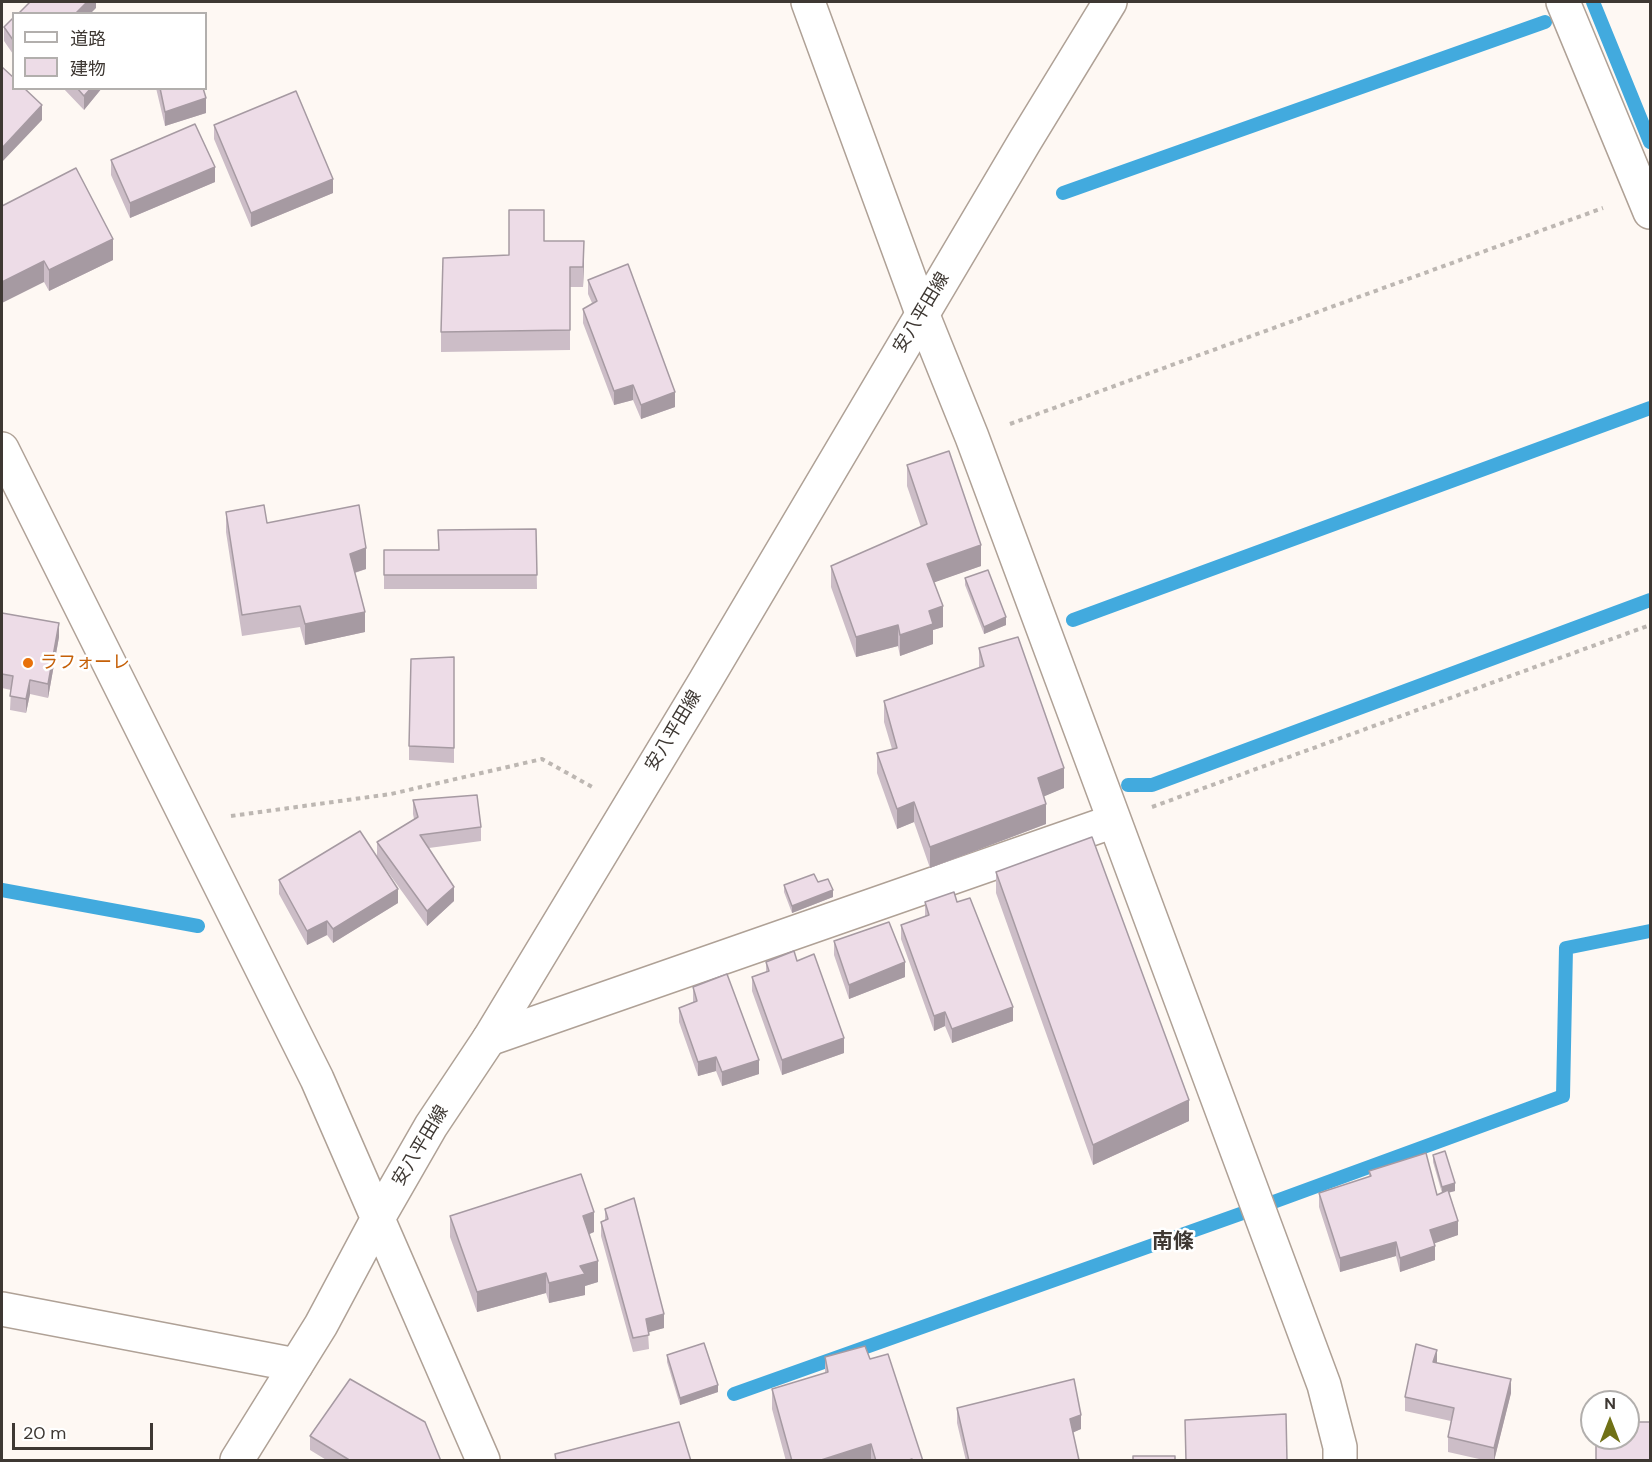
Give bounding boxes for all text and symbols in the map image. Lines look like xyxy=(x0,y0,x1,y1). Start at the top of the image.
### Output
legend xyxy=(12,12,207,90)
text: 道路 xyxy=(70,27,106,51)
text: 建物 xyxy=(70,57,106,81)
street label: 安八平田線 xyxy=(890,269,954,357)
place label: ラフォーレ xyxy=(40,652,130,674)
marker: ラフォーレ xyxy=(21,656,35,670)
street label: 安八平田線 xyxy=(642,687,706,775)
street label: 安八平田線 xyxy=(389,1102,453,1190)
district label: 南條 xyxy=(1152,1229,1194,1255)
north arrow xyxy=(1580,1390,1640,1450)
text: N xyxy=(1604,1393,1616,1414)
scale bar xyxy=(15,1411,156,1449)
text: 20 m xyxy=(23,1421,66,1445)

